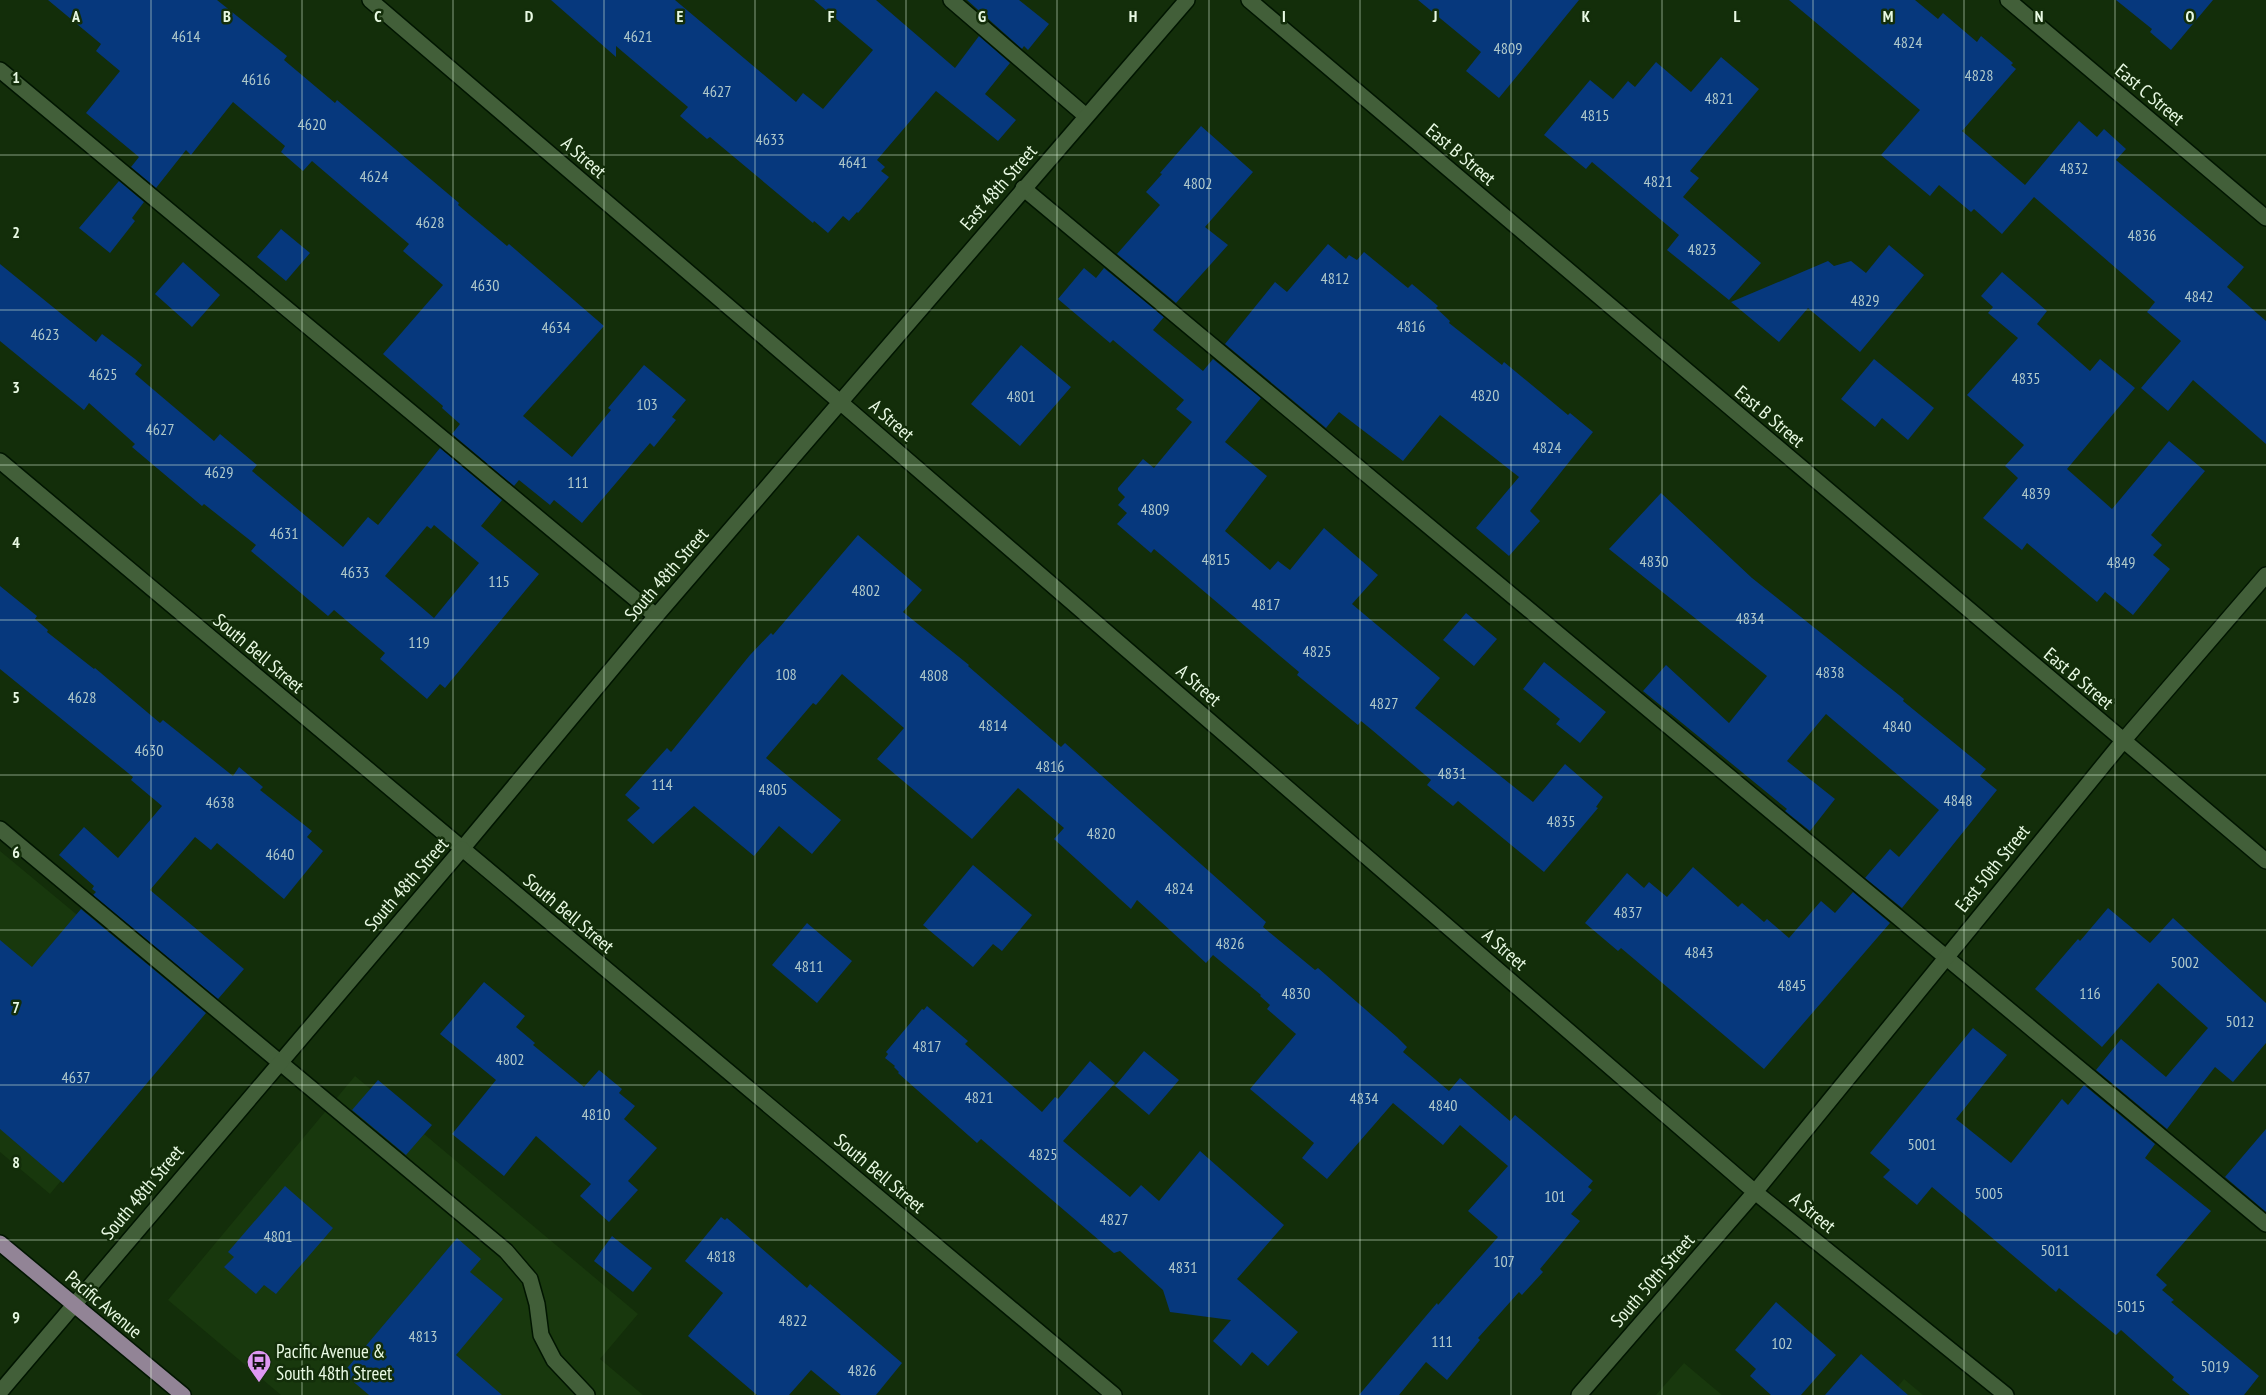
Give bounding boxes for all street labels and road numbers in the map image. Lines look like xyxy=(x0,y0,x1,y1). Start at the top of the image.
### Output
street label: East C Street xyxy=(2111,58,2190,130)
street label: East B Street xyxy=(1421,118,1501,191)
street label: A Street xyxy=(557,131,612,184)
street label: East 48th Street xyxy=(954,139,1042,235)
street label: East B Street xyxy=(1730,380,1810,453)
street label: A Street xyxy=(865,394,920,447)
street label: South 48th Street xyxy=(619,522,714,626)
street label: South Bell Street xyxy=(209,608,310,698)
street label: East B Street xyxy=(2039,642,2119,715)
street label: A Street xyxy=(1172,659,1227,712)
street label: East 50th Street xyxy=(1949,819,2035,917)
street label: South 48th Street xyxy=(359,832,454,936)
street label: South Bell Street xyxy=(519,868,620,958)
street label: A Street xyxy=(1478,923,1533,976)
street label: South Bell Street xyxy=(830,1128,931,1218)
street label: South 48th Street xyxy=(95,1139,189,1244)
street label: A Street xyxy=(1785,1186,1841,1238)
street label: South 50th Street xyxy=(1605,1228,1700,1332)
street label: Pacific Avenue xyxy=(61,1265,147,1343)

